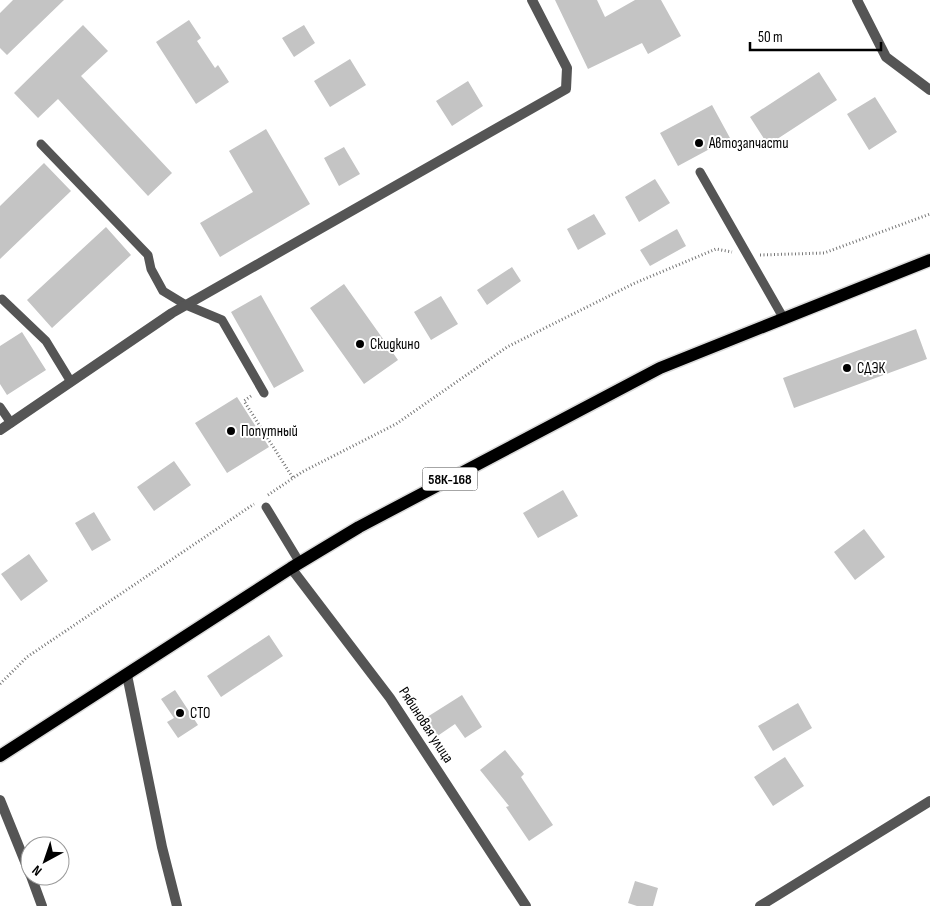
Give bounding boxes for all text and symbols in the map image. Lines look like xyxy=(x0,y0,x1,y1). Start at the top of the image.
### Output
scale bar xyxy=(750,20,881,52)
text: 50 m xyxy=(758,28,783,47)
place label: Автозапчасти xyxy=(708,134,789,153)
marker: Автозапчасти xyxy=(693,137,705,149)
place label: Скидкино xyxy=(370,335,420,354)
marker: Скидкино xyxy=(354,338,366,350)
place label: СДЭК xyxy=(857,359,885,378)
marker: СДЭК xyxy=(841,362,853,374)
place label: Попутный xyxy=(241,422,298,441)
marker: Попутный xyxy=(225,425,237,437)
road number: 58К-168 xyxy=(422,468,478,490)
street label: Рябиновая улица xyxy=(394,683,458,767)
place label: СТО xyxy=(190,704,210,723)
marker: СТО xyxy=(174,707,186,719)
north arrow xyxy=(20,836,70,886)
text: N xyxy=(29,862,45,879)

